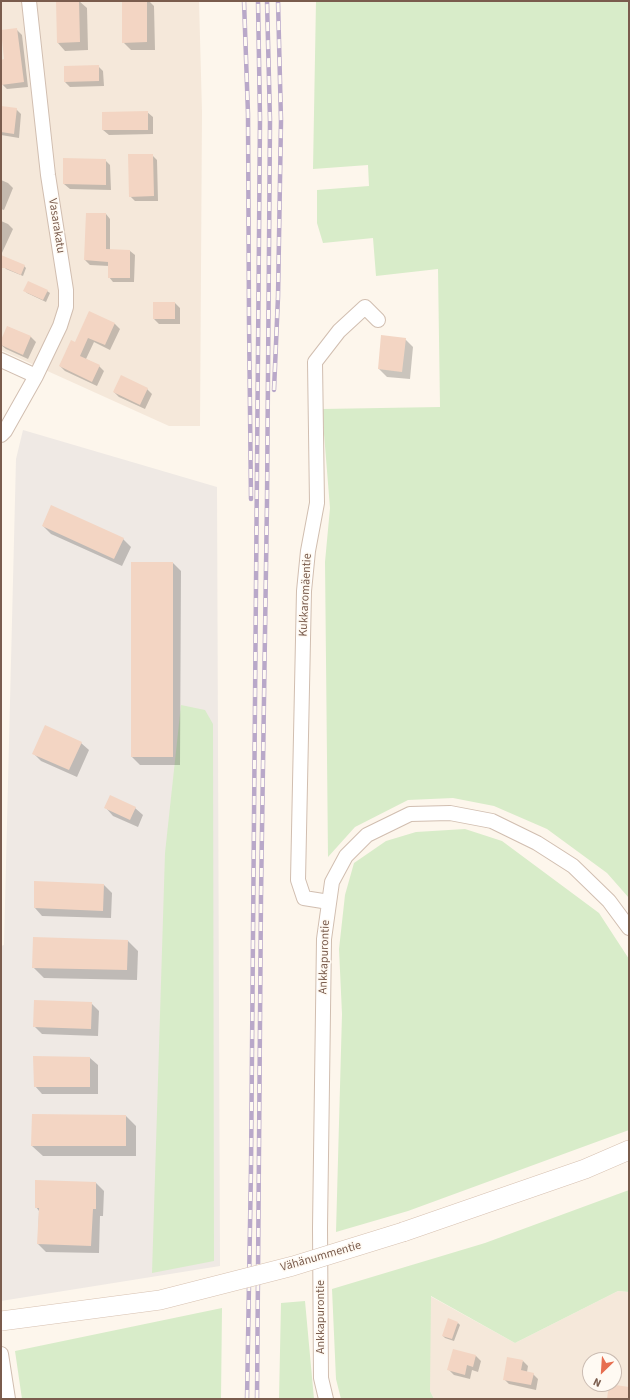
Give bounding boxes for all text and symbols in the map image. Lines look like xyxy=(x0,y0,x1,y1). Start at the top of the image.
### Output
street label: Vasarakatu xyxy=(45,198,67,254)
street label: Kukkaromäentie xyxy=(297,553,315,637)
street label: Ankkapurontie xyxy=(317,920,333,994)
street label: Vähänummentie xyxy=(279,1239,363,1275)
street label: Ankkapurontie xyxy=(314,1280,328,1354)
north arrow xyxy=(582,1352,622,1392)
text: N xyxy=(591,1374,604,1391)

